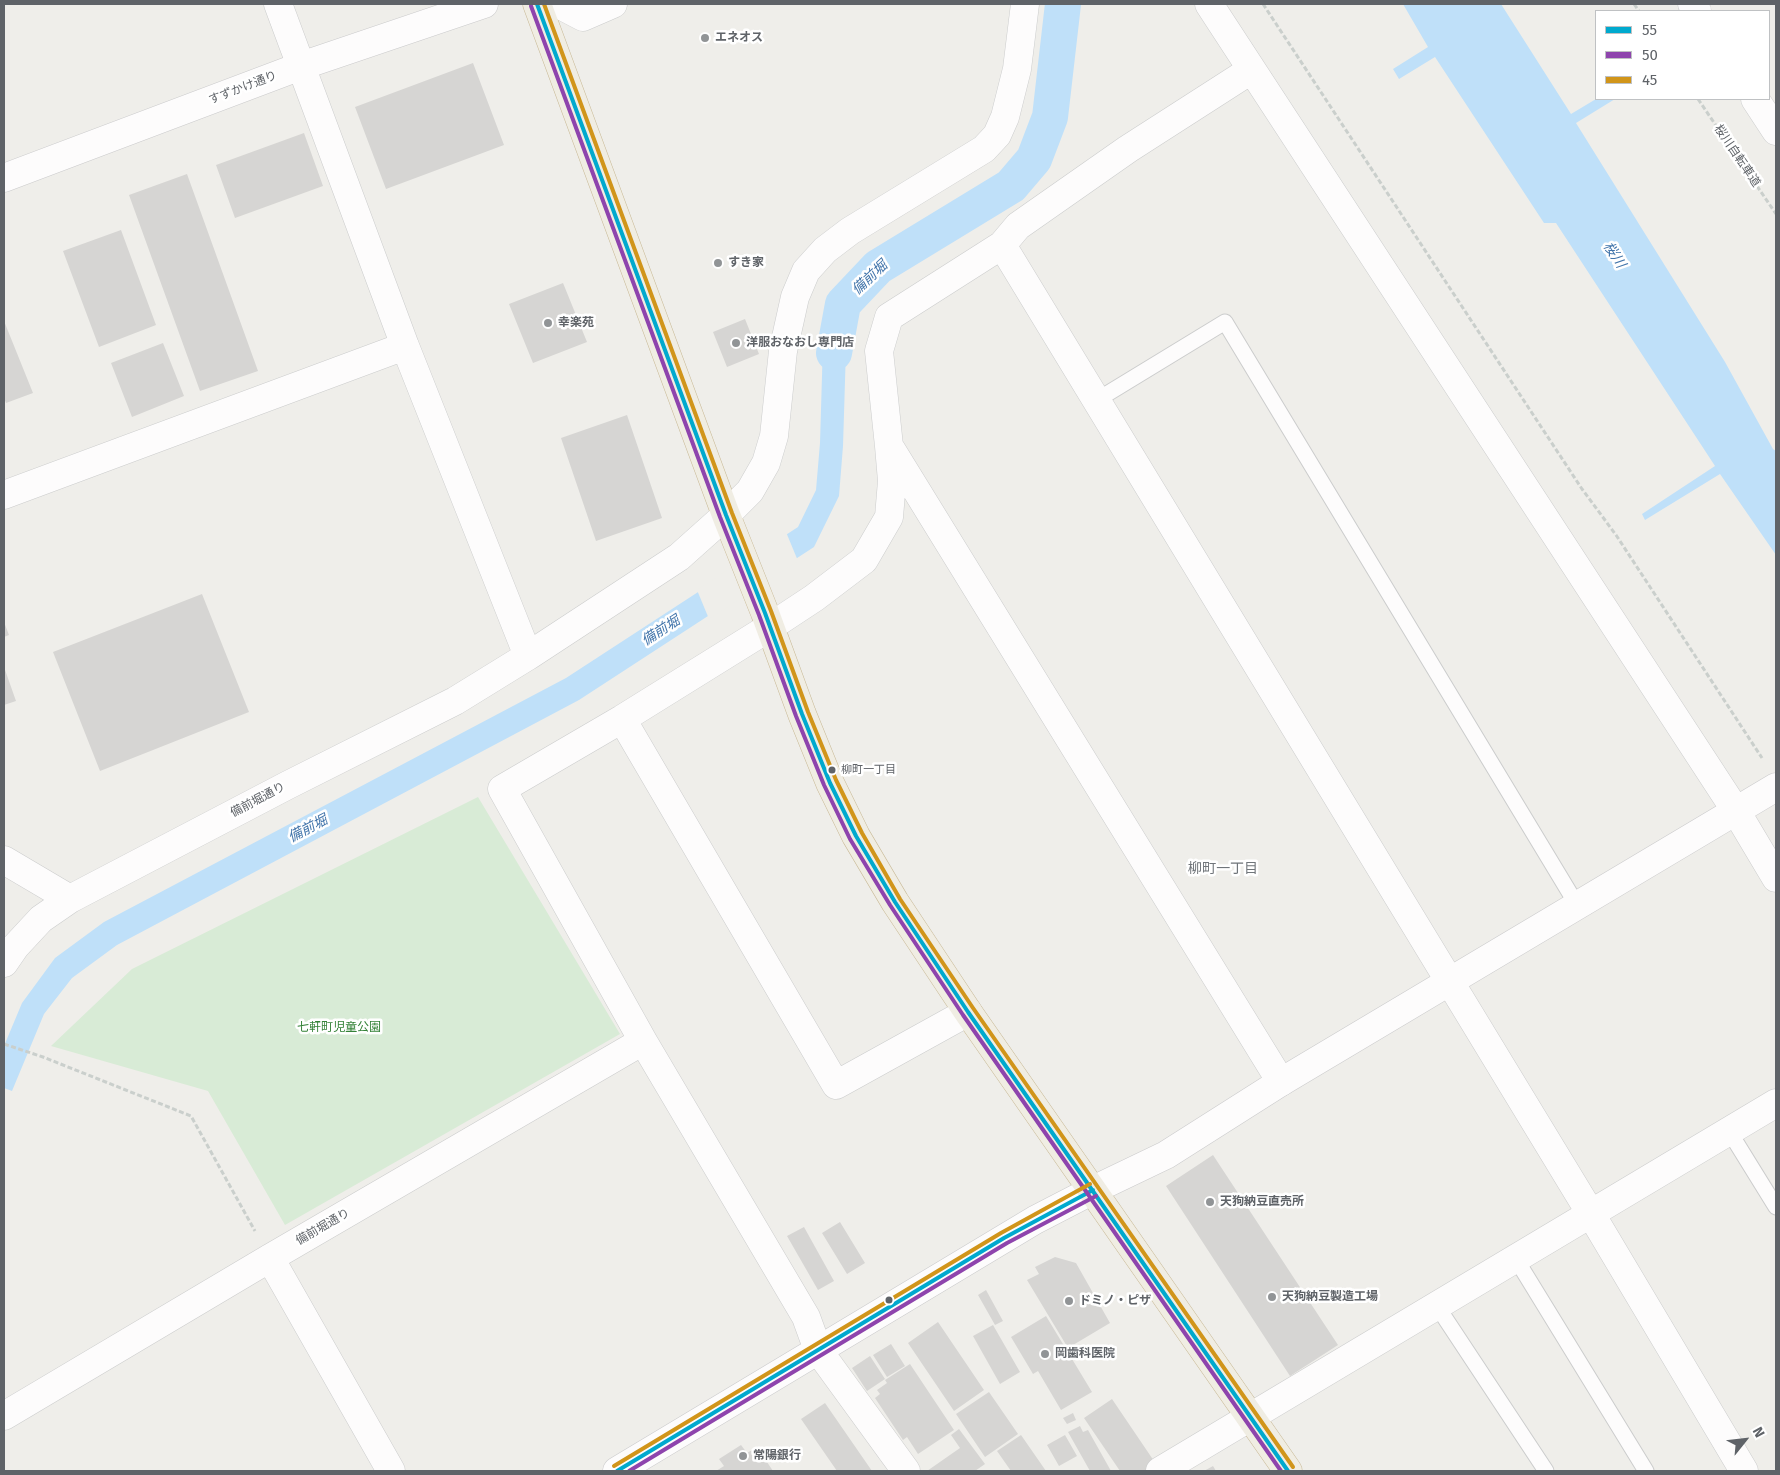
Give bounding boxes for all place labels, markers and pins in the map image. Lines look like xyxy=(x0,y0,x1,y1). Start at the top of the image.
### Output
place label: エネオス xyxy=(715,31,763,45)
marker: エネオス xyxy=(699,32,711,44)
place label: すき家 xyxy=(728,256,764,270)
marker: すき家 xyxy=(712,257,724,269)
place label: 幸楽苑 xyxy=(558,316,594,330)
marker: 幸楽苑 xyxy=(542,317,554,329)
place label: 洋服おなおし専門店 xyxy=(746,336,854,350)
marker: 洋服おなおし専門店 xyxy=(730,337,742,349)
place label: 柳町一丁目 xyxy=(841,763,896,777)
marker: 柳町一丁目 xyxy=(827,765,837,775)
place label: 天狗納豆直売所 xyxy=(1220,1195,1304,1209)
marker: 天狗納豆直売所 xyxy=(1204,1196,1216,1208)
place label: 天狗納豆製造工場 xyxy=(1282,1290,1378,1304)
marker: 天狗納豆製造工場 xyxy=(1266,1291,1278,1303)
place label: ドミノ・ピザ xyxy=(1079,1294,1151,1308)
unlabelled marker xyxy=(884,1295,894,1305)
marker: ドミノ・ピザ xyxy=(1063,1295,1075,1307)
place label: 岡歯科医院 xyxy=(1055,1347,1115,1361)
marker: 岡歯科医院 xyxy=(1039,1348,1051,1360)
place label: 常陽銀行 xyxy=(753,1449,801,1463)
marker: 常陽銀行 xyxy=(737,1450,749,1462)

